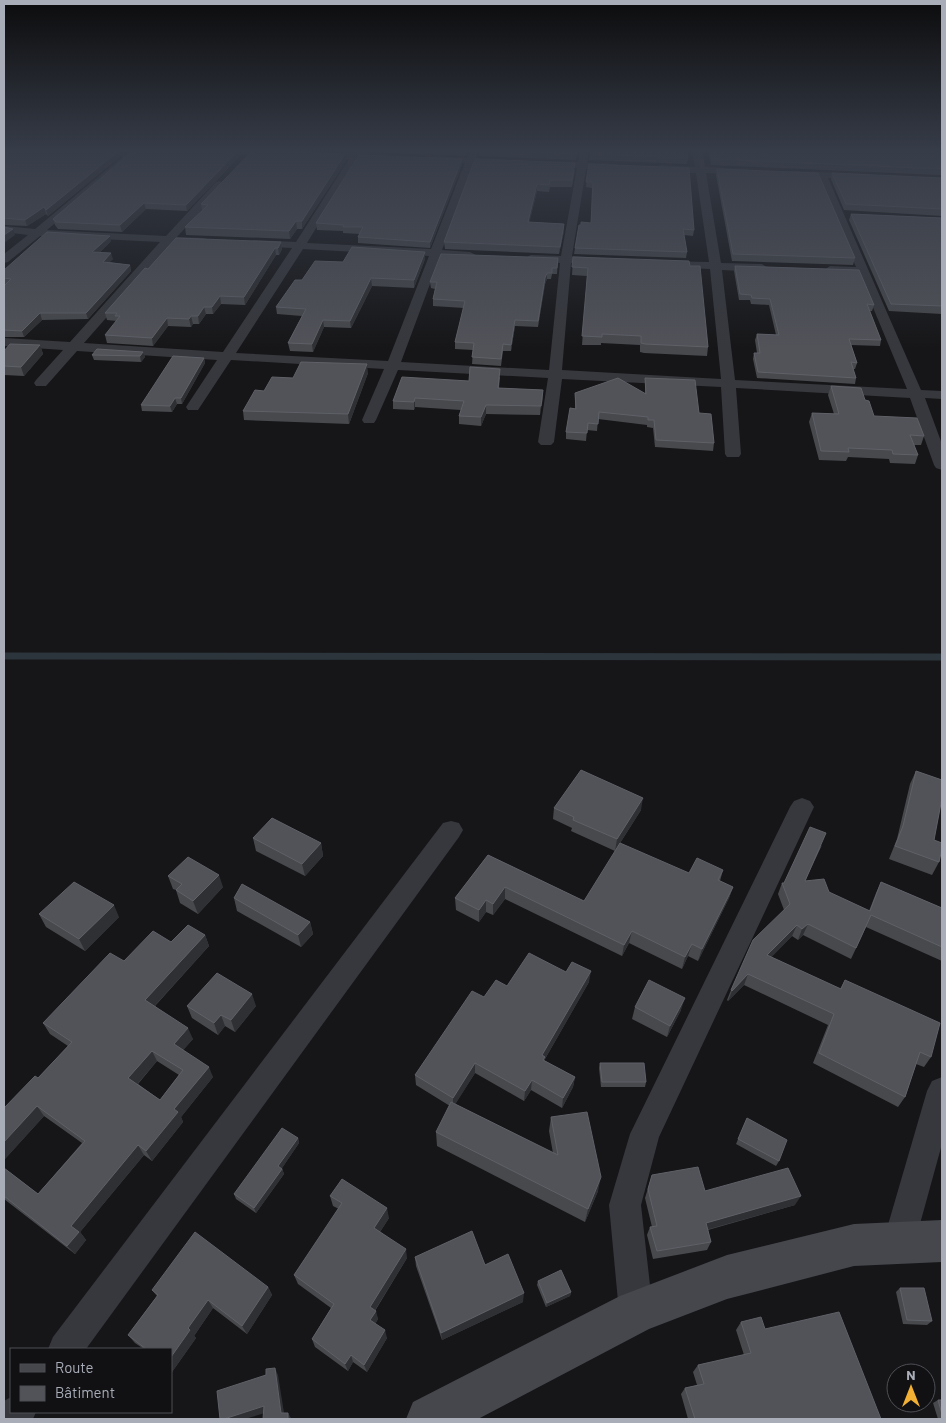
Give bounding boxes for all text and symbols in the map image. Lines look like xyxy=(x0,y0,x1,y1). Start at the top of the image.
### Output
legend xyxy=(10,1348,172,1413)
text: Route xyxy=(55,1358,94,1376)
north arrow xyxy=(886,1363,936,1413)
text: N xyxy=(906,1366,916,1383)
text: Bâtiment xyxy=(55,1383,115,1401)

